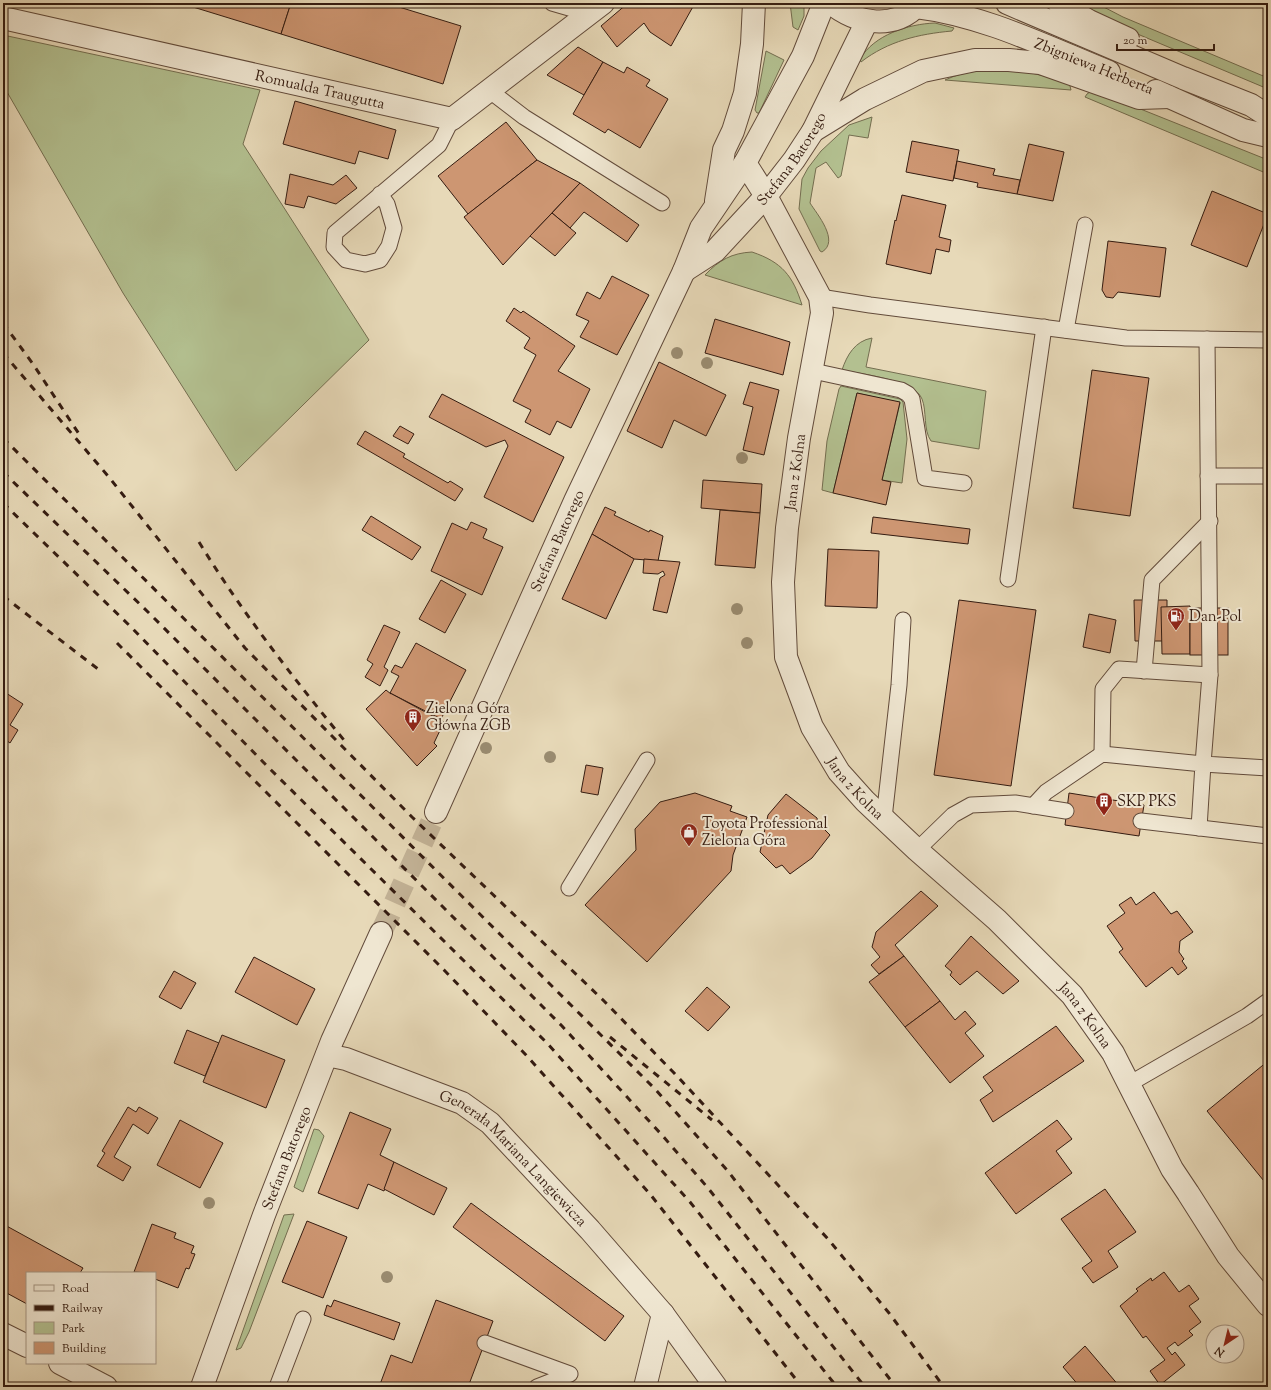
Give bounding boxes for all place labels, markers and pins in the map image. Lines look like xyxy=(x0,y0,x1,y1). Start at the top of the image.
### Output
fuel station icon: Dan-Pol xyxy=(1166,606,1186,631)
place label: Dan-Pol xyxy=(1189,607,1242,628)
place label: Zielona Góra Główna ZGB xyxy=(426,699,511,737)
building icon: Zielona Góra Główna ZGB xyxy=(403,707,423,732)
building icon: SKP PKS xyxy=(1094,791,1114,816)
place label: SKP PKS xyxy=(1117,792,1177,813)
place label: Toyota Professional Zielona Góra xyxy=(702,814,828,852)
shop icon: Toyota Professional Zielona Góra xyxy=(679,822,699,847)

